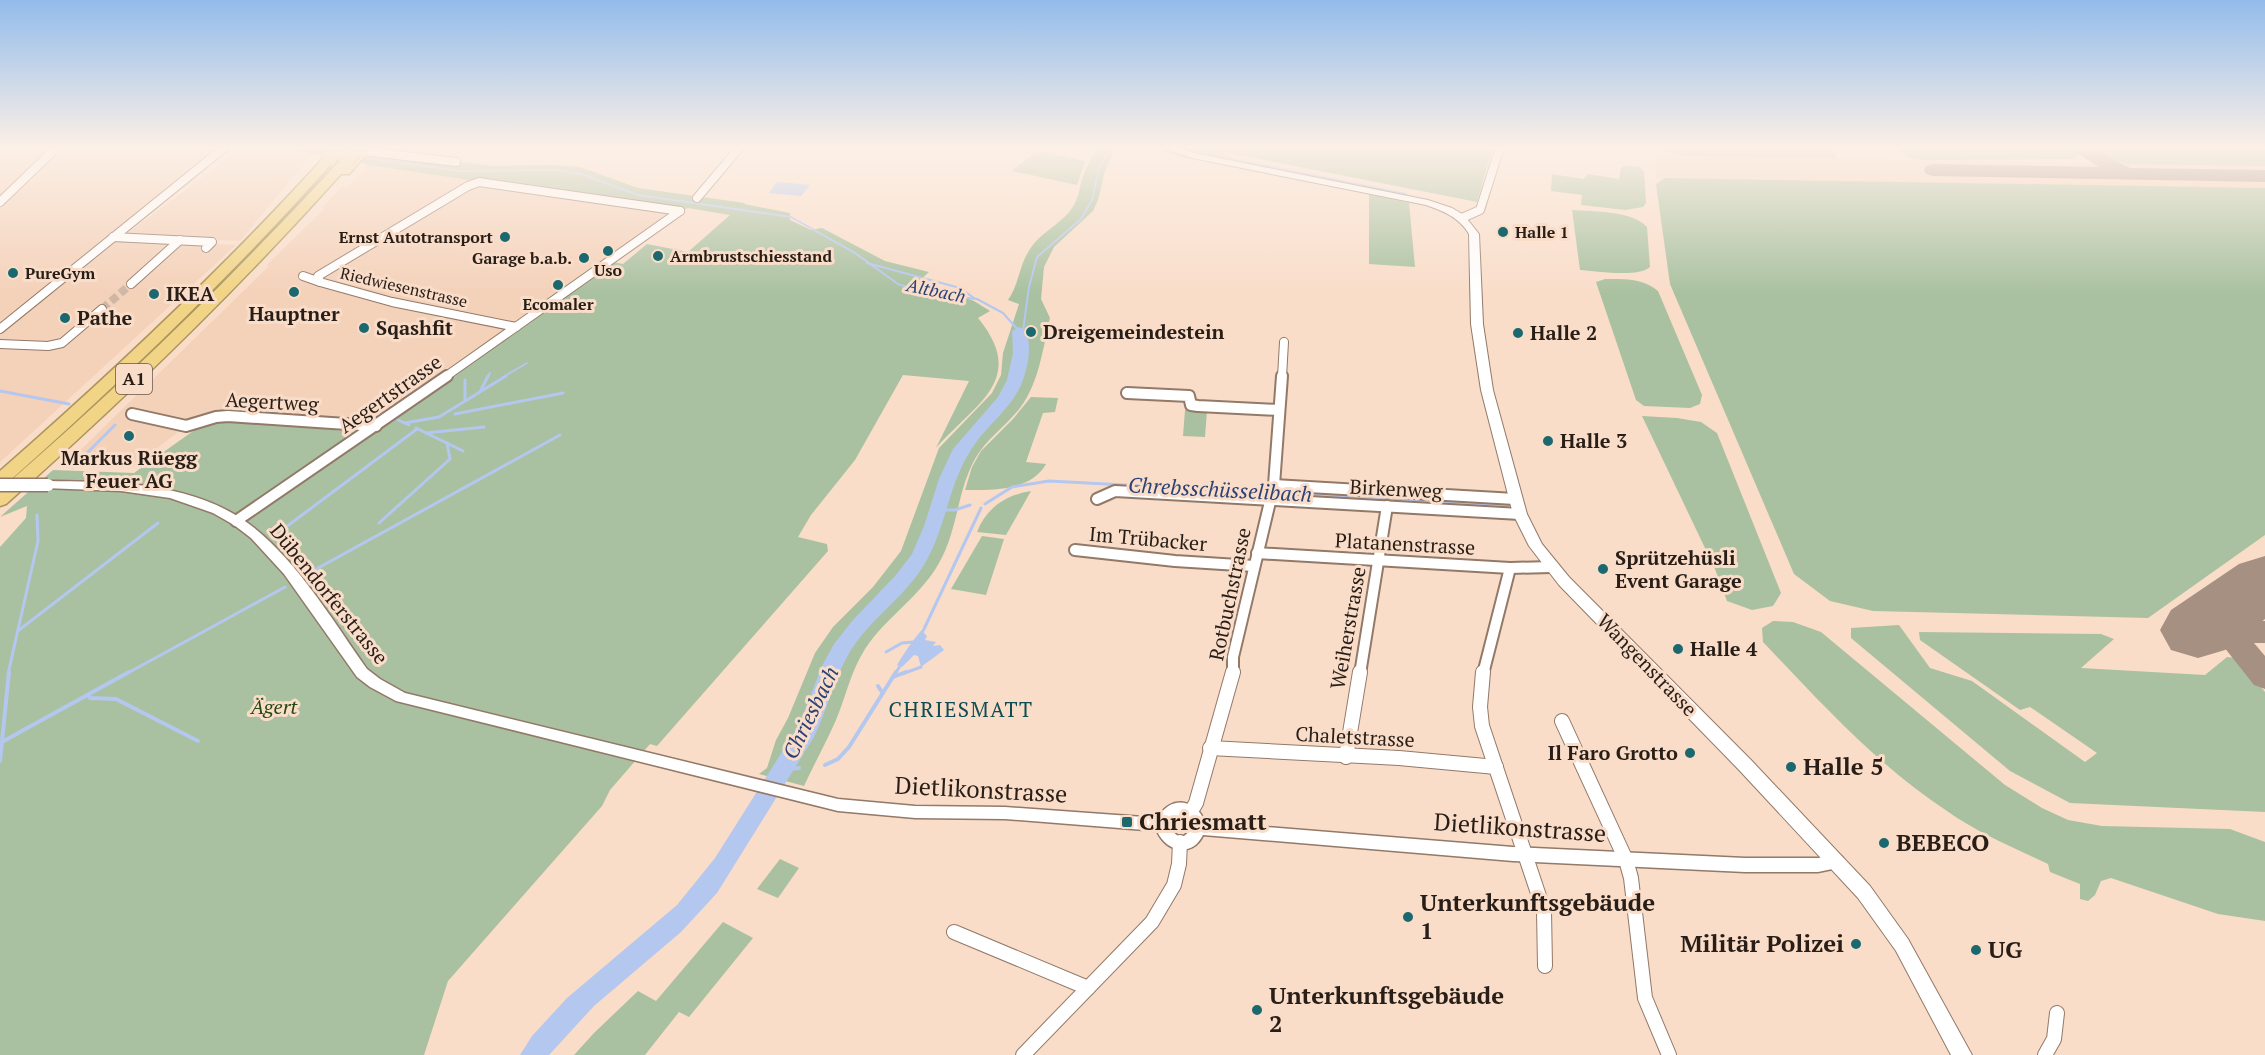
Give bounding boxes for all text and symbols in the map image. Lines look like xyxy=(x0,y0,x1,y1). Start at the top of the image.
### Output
place label: Halle 1 xyxy=(1515,221,1569,243)
marker: Halle 1 xyxy=(1496,225,1510,239)
place label: Ernst Autotransport xyxy=(339,226,494,248)
marker: Ernst Autotransport xyxy=(498,230,512,244)
marker: Uso xyxy=(601,244,615,258)
place label: Armbrustschiesstand xyxy=(670,245,832,267)
place label: Garage b.a.b. xyxy=(472,247,572,269)
marker: Armbrustschiesstand xyxy=(651,249,665,263)
marker: Garage b.a.b. xyxy=(577,251,591,265)
place label: Uso xyxy=(594,259,623,281)
place label: PureGym xyxy=(25,262,95,284)
street label: Riedwiesenstrasse xyxy=(338,262,470,312)
marker: PureGym xyxy=(6,266,20,280)
water label: Altbach xyxy=(904,272,968,308)
marker: Ecomaler xyxy=(551,278,565,292)
place label: IKEA xyxy=(166,280,215,307)
marker: Hauptner xyxy=(287,285,301,299)
marker: IKEA xyxy=(147,287,161,301)
place label: Ecomaler xyxy=(522,293,594,315)
place label: Hauptner xyxy=(248,300,340,327)
place label: Pathe xyxy=(77,304,133,331)
marker: Pathe xyxy=(58,311,72,325)
place label: Sqashfit xyxy=(376,314,453,341)
place label: Dreigemeindestein xyxy=(1043,318,1225,345)
place label: Halle 2 xyxy=(1530,319,1597,346)
marker: Sqashfit xyxy=(357,321,371,335)
marker: Dreigemeindestein xyxy=(1024,325,1038,339)
marker: Halle 2 xyxy=(1511,326,1525,340)
street label: Aegertstrasse xyxy=(333,348,447,439)
road number: A1 xyxy=(116,364,152,394)
street label: Aegertweg xyxy=(225,386,320,417)
place label: Halle 3 xyxy=(1560,427,1627,454)
marker: Markus Rüegg Feuer AG xyxy=(122,429,136,443)
marker: Halle 3 xyxy=(1541,434,1555,448)
place label: Markus Rüegg Feuer AG xyxy=(61,444,198,494)
water label: Chrebsschüsselibach xyxy=(1127,470,1313,508)
street label: Birkenweg xyxy=(1349,473,1444,504)
street label: Dübendorferstrasse xyxy=(264,518,395,670)
street label: Im Trübacker xyxy=(1088,520,1208,557)
street label: Rotbuchstrasse xyxy=(1202,525,1257,663)
street label: Platanenstrasse xyxy=(1334,526,1476,561)
place label: Sprützehüsli Event Garage xyxy=(1615,544,1742,594)
marker: Sprützehüsli Event Garage xyxy=(1596,562,1610,576)
street label: Weiherstrasse xyxy=(1323,564,1372,691)
street label: Wangenstrasse xyxy=(1591,607,1703,722)
place label: Halle 4 xyxy=(1690,635,1758,662)
marker: Halle 4 xyxy=(1671,642,1685,656)
water label: Chriesbach xyxy=(776,662,845,763)
park label: Ägert xyxy=(250,693,298,720)
district label: CHRIESMATT xyxy=(889,695,1033,723)
street label: Chaletstrasse xyxy=(1295,720,1415,753)
place label: Il Faro Grotto xyxy=(1548,739,1678,766)
marker: Il Faro Grotto xyxy=(1683,746,1697,760)
place label: Halle 5 xyxy=(1803,750,1884,782)
marker: Halle 5 xyxy=(1784,760,1798,774)
street label: Dietlikonstrasse xyxy=(894,769,1068,810)
place label: Chriesmatt xyxy=(1139,805,1267,837)
street label: Dietlikonstrasse xyxy=(1433,805,1607,849)
marker: Chriesmatt xyxy=(1120,815,1134,829)
place label: BEBECO xyxy=(1896,826,1989,858)
marker: BEBECO xyxy=(1877,836,1891,850)
place label: Unterkunftsgebäude 1 xyxy=(1420,886,1655,946)
marker: Unterkunftsgebäude 1 xyxy=(1401,910,1415,924)
place label: Militär Polizei xyxy=(1680,927,1844,959)
place label: UG xyxy=(1988,933,2022,965)
marker: Militär Polizei xyxy=(1849,937,1863,951)
marker: UG xyxy=(1969,943,1983,957)
place label: Unterkunftsgebäude 2 xyxy=(1269,979,1504,1039)
marker: Unterkunftsgebäude 2 xyxy=(1250,1003,1264,1017)

